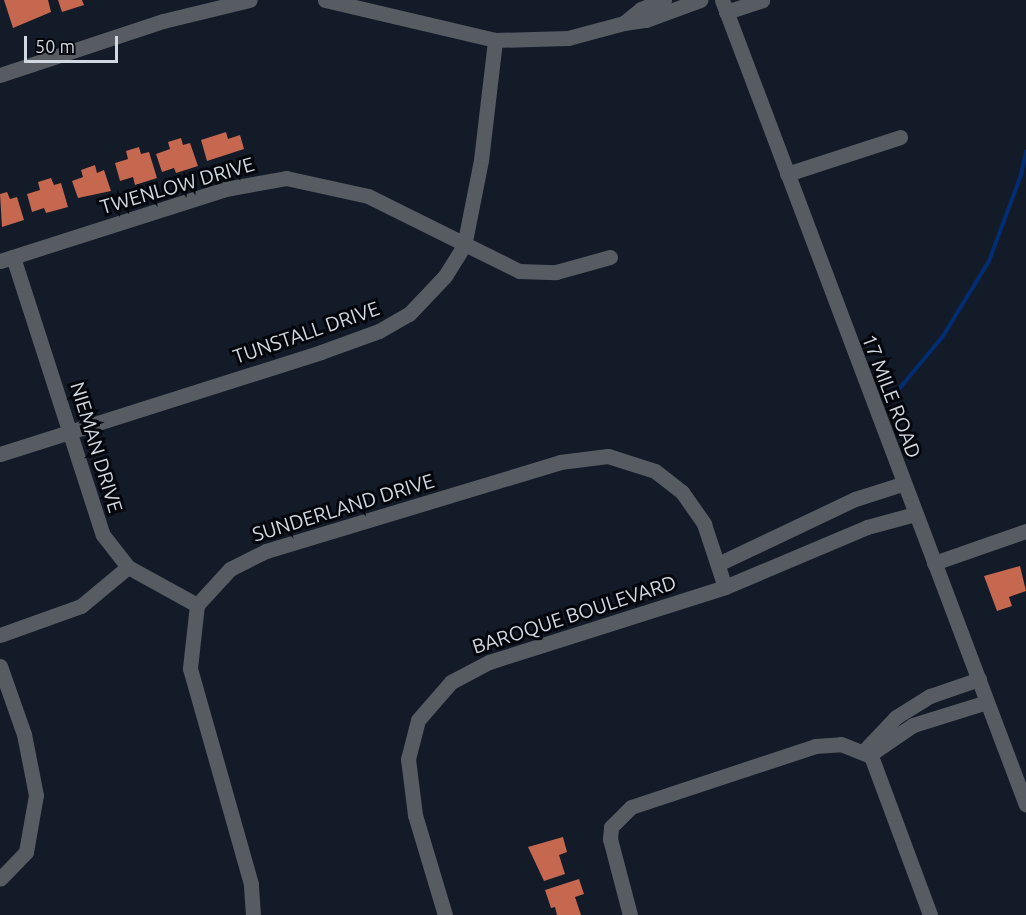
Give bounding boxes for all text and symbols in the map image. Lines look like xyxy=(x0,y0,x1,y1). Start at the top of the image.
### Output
scale bar xyxy=(27,24,122,62)
text: 50 m xyxy=(35,36,75,56)
street label: TWENLOW DRIVE xyxy=(97,152,257,218)
street label: TUNSTALL DRIVE xyxy=(230,296,382,368)
street label: 17 MILE ROAD xyxy=(857,331,927,461)
street label: NIEMAN DRIVE xyxy=(66,379,128,515)
street label: SUNDERLAND DRIVE xyxy=(249,468,437,546)
street label: BAROQUE BOULEVARD xyxy=(469,570,679,658)

